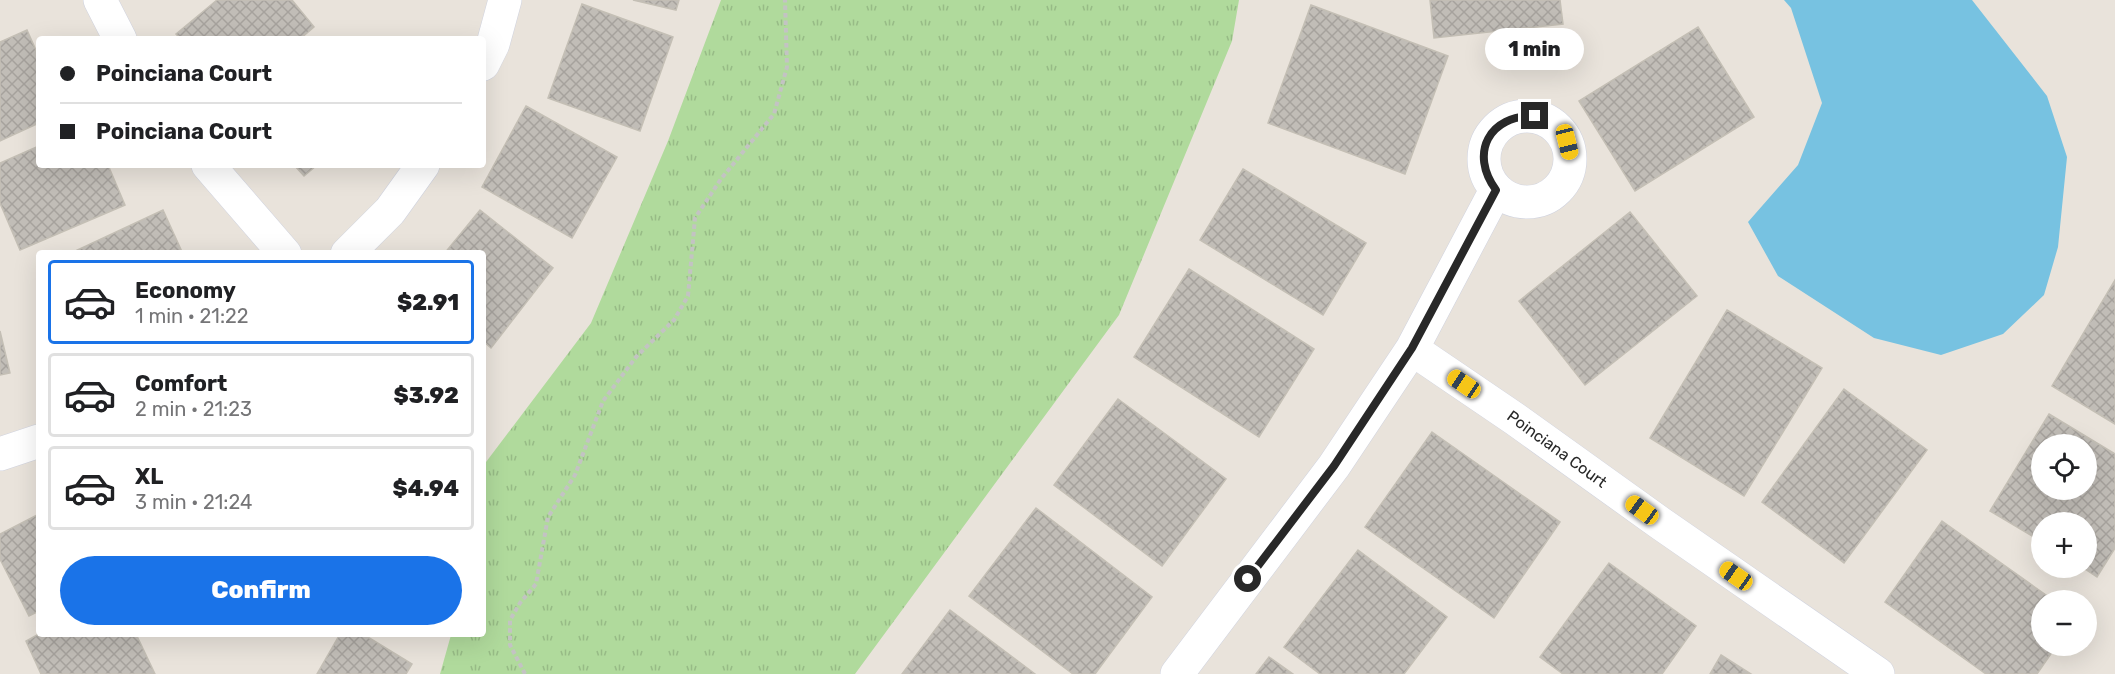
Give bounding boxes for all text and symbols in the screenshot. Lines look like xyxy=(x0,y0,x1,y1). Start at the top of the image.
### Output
callout: 1 min xyxy=(1486,29,1585,71)
text: 1 min xyxy=(1508,37,1561,61)
text: Poinciana Court xyxy=(96,60,272,87)
route end xyxy=(1521,102,1548,129)
text: Poinciana Court xyxy=(96,118,272,145)
car xyxy=(1554,122,1580,162)
icon: car xyxy=(63,275,117,329)
text: Economy xyxy=(135,277,236,304)
text: $2.91 xyxy=(397,289,459,316)
text: 1 min · 21:22 xyxy=(135,304,249,328)
car xyxy=(1444,366,1484,402)
icon: car xyxy=(63,368,117,422)
text: Comfort xyxy=(135,370,227,397)
text: $3.92 xyxy=(394,382,459,409)
text: 2 min · 21:23 xyxy=(135,397,252,421)
street label: Poinciana Court xyxy=(1503,406,1611,492)
map controls xyxy=(2031,434,2097,656)
button: locate xyxy=(2031,434,2097,500)
icon: car xyxy=(63,461,117,515)
text: XL xyxy=(135,463,163,490)
text: $4.94 xyxy=(393,475,459,502)
text: 3 min · 21:24 xyxy=(135,490,252,514)
car xyxy=(1622,492,1662,528)
button: + xyxy=(2031,512,2097,578)
button: Confirm xyxy=(60,556,462,625)
car xyxy=(1716,558,1756,594)
route start xyxy=(1234,565,1261,592)
button: − xyxy=(2031,590,2097,656)

